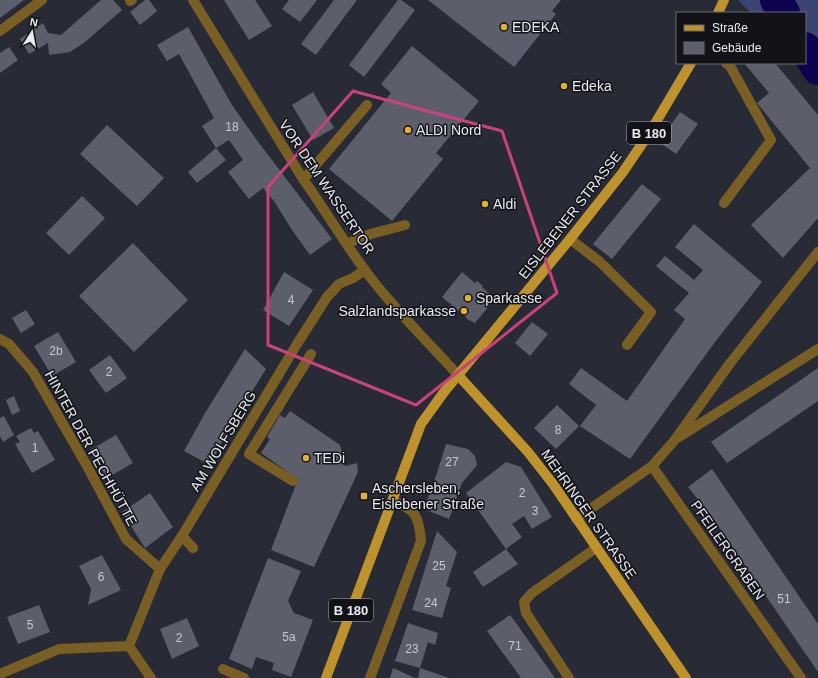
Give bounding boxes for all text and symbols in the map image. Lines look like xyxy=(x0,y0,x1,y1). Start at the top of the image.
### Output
north arrow xyxy=(12,12,52,52)
legend xyxy=(676,12,806,64)
text: N xyxy=(29,16,39,29)
place label: EDEKA xyxy=(512,19,560,35)
text: Straße xyxy=(712,21,748,35)
marker: EDEKA xyxy=(499,22,509,32)
text: Gebäude xyxy=(712,41,762,55)
place label: Edeka xyxy=(572,78,612,94)
marker: Edeka xyxy=(559,81,569,91)
street label: VOR DEM WASSERTOR xyxy=(276,117,378,257)
house number: 18 xyxy=(225,120,239,134)
place label: ALDI Nord xyxy=(416,122,481,138)
road number: B 180 xyxy=(627,122,671,144)
marker: ALDI Nord xyxy=(403,125,413,135)
street label: EISLEBENER STRASSE xyxy=(515,148,625,282)
place label: Aldi xyxy=(493,196,516,212)
marker: Aldi xyxy=(480,199,490,209)
place label: Sparkasse xyxy=(476,290,542,306)
house number: 4 xyxy=(288,293,295,307)
marker: Sparkasse xyxy=(463,293,473,303)
place label: Salzlandsparkasse xyxy=(338,303,456,319)
marker: Salzlandsparkasse xyxy=(459,306,469,316)
house number: 2b xyxy=(49,344,63,358)
house number: 2 xyxy=(106,365,113,379)
street label: HINTER DER PECHHÜTTE xyxy=(42,367,141,528)
street label: AM WOLFSBERG xyxy=(187,388,259,494)
house number: 8 xyxy=(555,423,562,437)
house number: 1 xyxy=(32,441,39,455)
street label: MEHRINGER STRASSE xyxy=(538,446,640,582)
place label: TEDi xyxy=(314,450,345,466)
marker: TEDi xyxy=(301,453,311,463)
house number: 27 xyxy=(445,455,459,469)
place label: Aschersleben, Eislebener Straße xyxy=(372,480,484,512)
house number: 2 xyxy=(519,486,526,500)
marker: Aschersleben, Eislebener Straße xyxy=(359,491,369,501)
street label: PFEILERGRABEN xyxy=(688,497,768,603)
house number: 3 xyxy=(532,504,539,518)
house number: 25 xyxy=(432,559,446,573)
house number: 6 xyxy=(98,570,105,584)
house number: 51 xyxy=(777,592,791,606)
house number: 24 xyxy=(424,596,438,610)
road number: B 180 xyxy=(329,599,373,621)
house number: 5 xyxy=(27,618,34,632)
house number: 5a xyxy=(282,630,296,644)
house number: 2 xyxy=(176,631,183,645)
house number: 71 xyxy=(508,639,522,653)
house number: 23 xyxy=(405,642,419,656)

